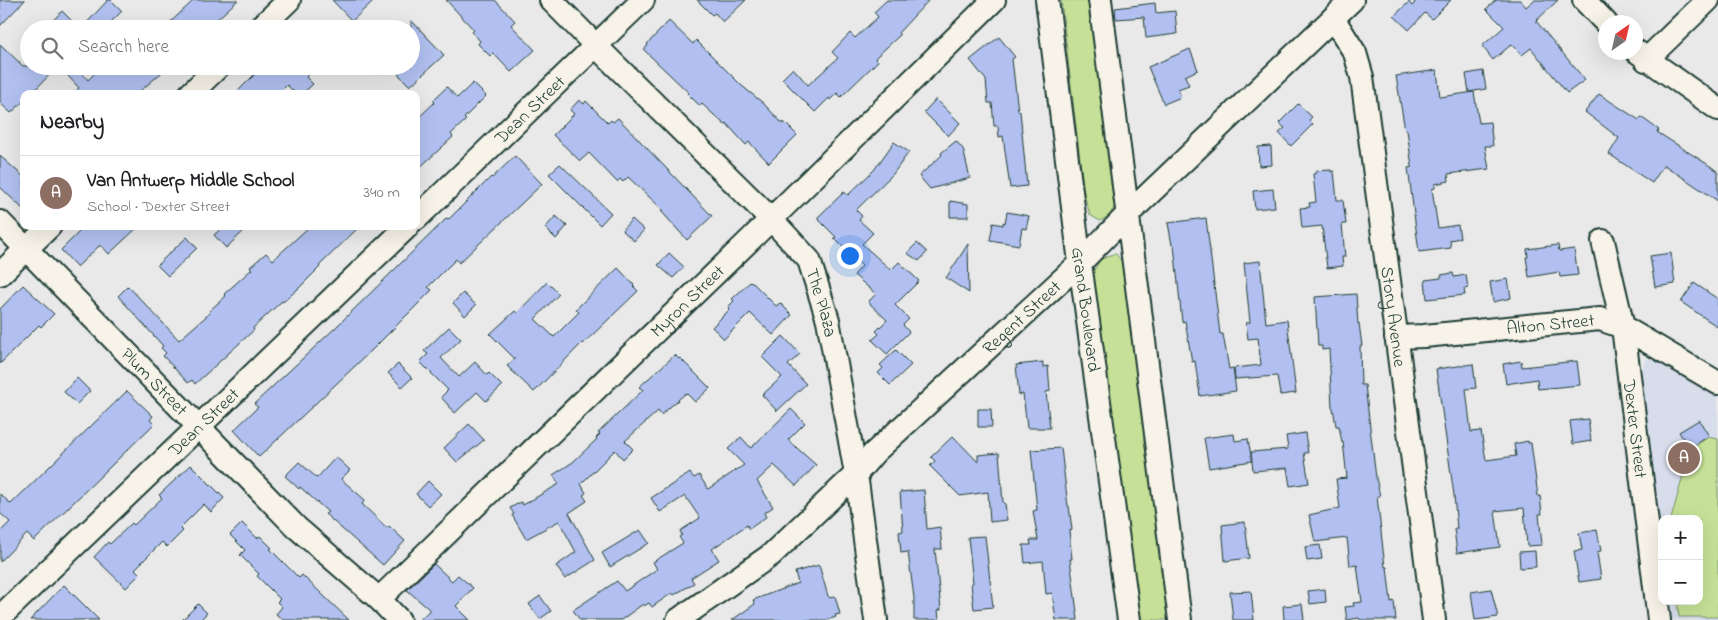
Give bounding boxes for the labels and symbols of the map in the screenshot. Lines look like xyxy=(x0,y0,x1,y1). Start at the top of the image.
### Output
north arrow xyxy=(1598,15,1643,60)
street label: Dean Street xyxy=(489,70,572,152)
your location xyxy=(837,243,863,269)
street label: Grand Boulevard xyxy=(1063,246,1106,374)
street label: Myron Street xyxy=(646,260,732,344)
street label: The Plaza xyxy=(797,265,842,340)
street label: Story Avenue xyxy=(1372,265,1411,370)
street label: Regent Street xyxy=(977,275,1068,362)
street label: Alton Street xyxy=(1505,309,1596,343)
street label: Plum Street xyxy=(114,343,193,423)
street label: Dexter Street xyxy=(1614,377,1652,480)
street label: Dean Street xyxy=(163,383,246,464)
pin: A xyxy=(1668,439,1700,477)

